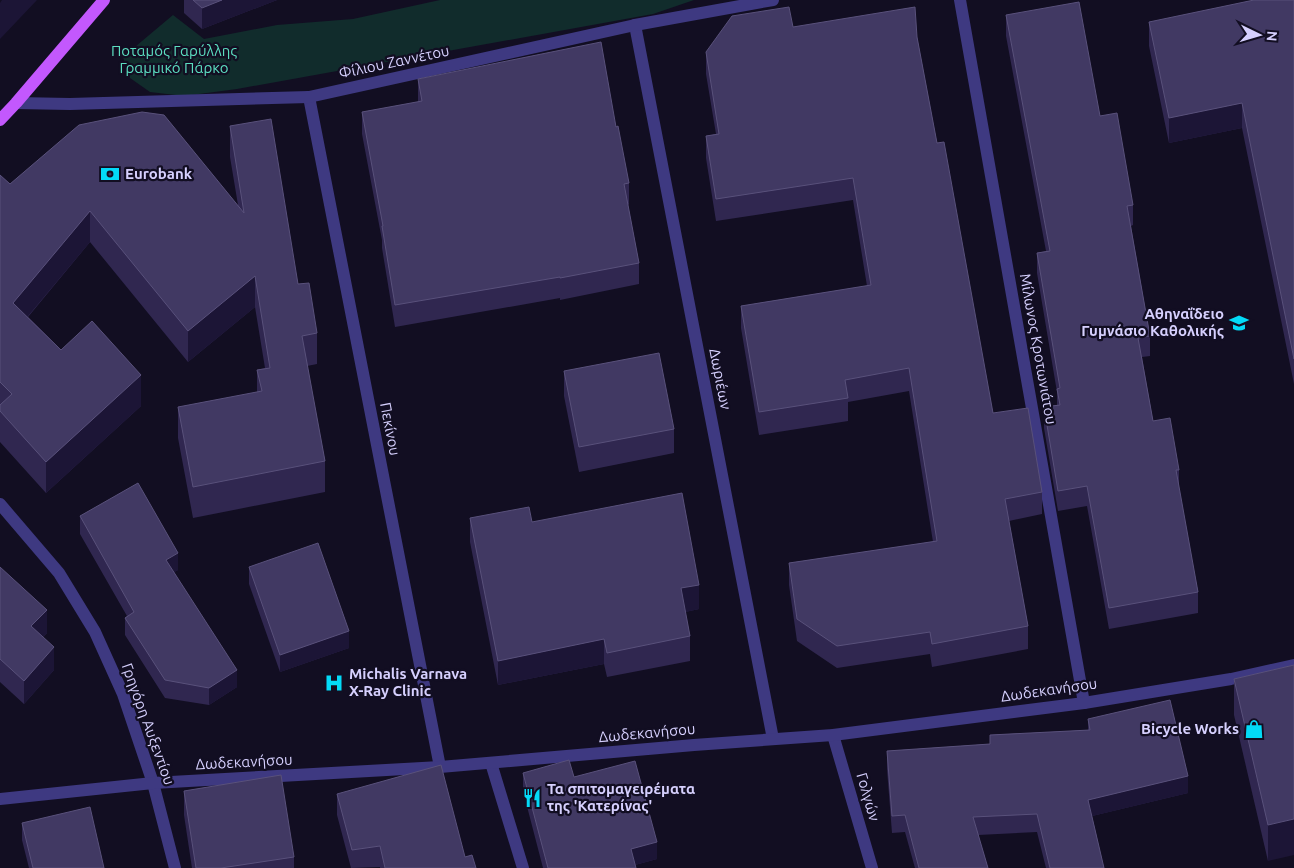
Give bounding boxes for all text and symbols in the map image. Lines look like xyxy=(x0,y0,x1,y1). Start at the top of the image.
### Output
north arrow xyxy=(1234,10,1284,60)
text: N xyxy=(1264,30,1280,42)
street label: Φίλιου Ζαννέτου xyxy=(337,41,451,82)
park label: Ποταμός Γαρύλλης Γραμμικό Πάρκο xyxy=(111,42,237,76)
bank icon: Eurobank xyxy=(99,163,121,185)
place label: Eurobank xyxy=(125,165,193,182)
street label: Μίλωνος Κροτωνιάτου xyxy=(1017,272,1060,426)
place label: Αθηναΐδειο Γυμνάσιο Καθολικής xyxy=(1081,305,1224,339)
school or university icon: Αθηναΐδειο Γυμνάσιο Καθολικής xyxy=(1228,312,1250,334)
street label: Δωριέων xyxy=(706,347,735,411)
street label: Πεκίνου xyxy=(377,401,404,457)
street label: Γρηγόρη Αυξεντίου xyxy=(119,661,178,787)
place label: Michalis Varnava X-Ray Clinic xyxy=(349,665,467,699)
hospital icon: Michalis Varnava X-Ray Clinic xyxy=(323,672,345,694)
street label: Δωδεκανήσου xyxy=(1000,674,1098,705)
shop icon: Bicycle Works xyxy=(1243,718,1265,740)
street label: Δωδεκανήσου xyxy=(598,720,696,745)
place label: Bicycle Works xyxy=(1141,720,1239,737)
street label: Δωδεκανήσου xyxy=(195,750,293,773)
street label: Γολγών xyxy=(853,771,884,823)
place label: Τα σπιτομαγειρέματα της 'Κατερίνας' xyxy=(547,780,695,814)
restaurant icon: Τα σπιτομαγειρέματα της 'Κατερίνας' xyxy=(521,787,543,809)

